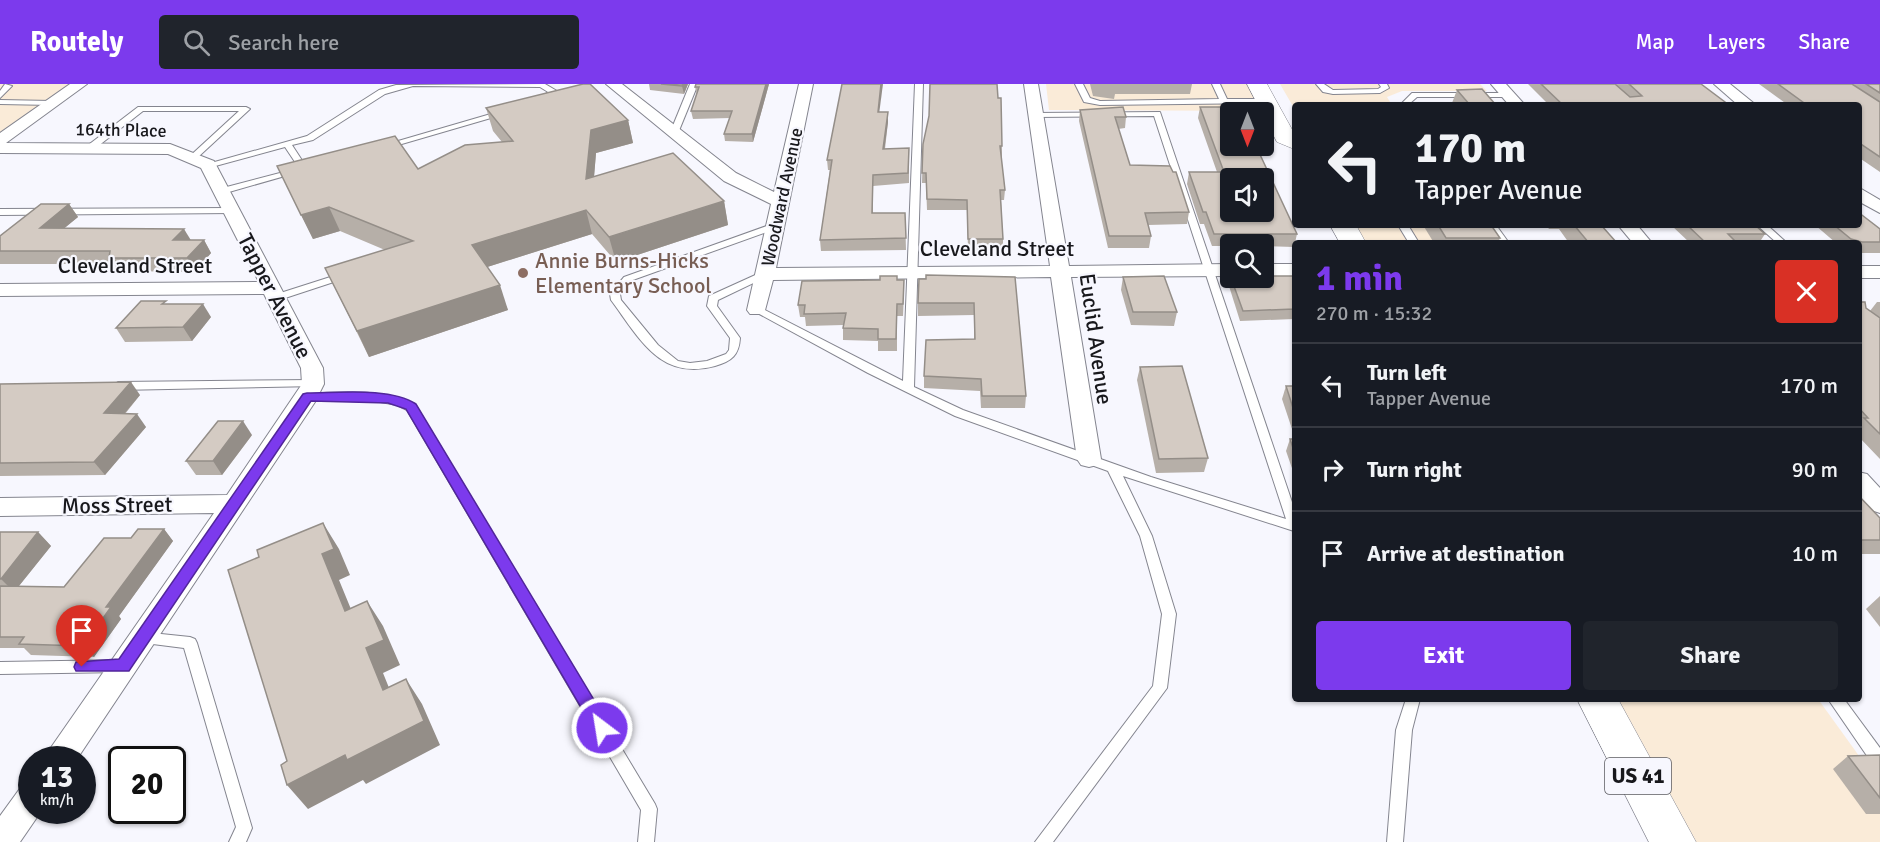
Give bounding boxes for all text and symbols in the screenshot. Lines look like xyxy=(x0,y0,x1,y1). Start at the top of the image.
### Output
search box xyxy=(159,15,579,69)
text: Routely xyxy=(30,25,123,59)
icon: search xyxy=(180,26,213,59)
text: Search here xyxy=(228,29,339,56)
text: Map xyxy=(1636,29,1674,55)
text: Layers xyxy=(1707,29,1765,55)
text: Share xyxy=(1798,29,1850,55)
north arrow xyxy=(1220,102,1274,156)
map controls xyxy=(1220,102,1274,288)
street label: 164th Place xyxy=(75,118,167,142)
text: 170 m xyxy=(1415,123,1526,174)
street label: Woodward Avenue xyxy=(757,126,807,268)
icon: left xyxy=(1316,126,1394,204)
button: sound xyxy=(1220,168,1274,222)
text: Tapper Avenue xyxy=(1415,174,1582,207)
street label: Tapper Avenue xyxy=(232,229,318,363)
button: search xyxy=(1220,234,1274,288)
street label: Cleveland Street xyxy=(920,235,1075,262)
place label: Annie Burns-Hicks Elementary School xyxy=(535,247,712,299)
street label: Cleveland Street xyxy=(58,252,213,279)
text: 1 min xyxy=(1316,256,1403,301)
button: close xyxy=(1775,260,1838,323)
marker: Annie Burns-Hicks Elementary School xyxy=(516,266,530,280)
street label: Euclid Avenue xyxy=(1073,272,1119,406)
text: 270 m · 15:32 xyxy=(1316,301,1432,326)
text: Turn left xyxy=(1367,359,1447,386)
icon: left xyxy=(1316,369,1349,402)
text: 170 m xyxy=(1780,372,1838,399)
text: Tapper Avenue xyxy=(1367,386,1491,411)
icon: right xyxy=(1316,453,1349,486)
text: Turn right xyxy=(1367,456,1462,483)
text: 90 m xyxy=(1792,456,1838,483)
street label: Moss Street xyxy=(61,491,173,519)
icon: arrive xyxy=(1316,537,1349,570)
text: Arrive at destination xyxy=(1367,540,1564,567)
text: 10 m xyxy=(1792,540,1838,567)
pin xyxy=(56,605,107,667)
icon: arrive xyxy=(65,614,98,647)
button: Exit xyxy=(1316,621,1571,690)
button: Share xyxy=(1583,621,1838,690)
position arrow xyxy=(570,696,634,760)
speed limit sign: 20 xyxy=(108,746,186,824)
road number: US 41 xyxy=(1605,758,1671,794)
text: 13 xyxy=(41,759,73,796)
text: km/h xyxy=(40,791,74,809)

